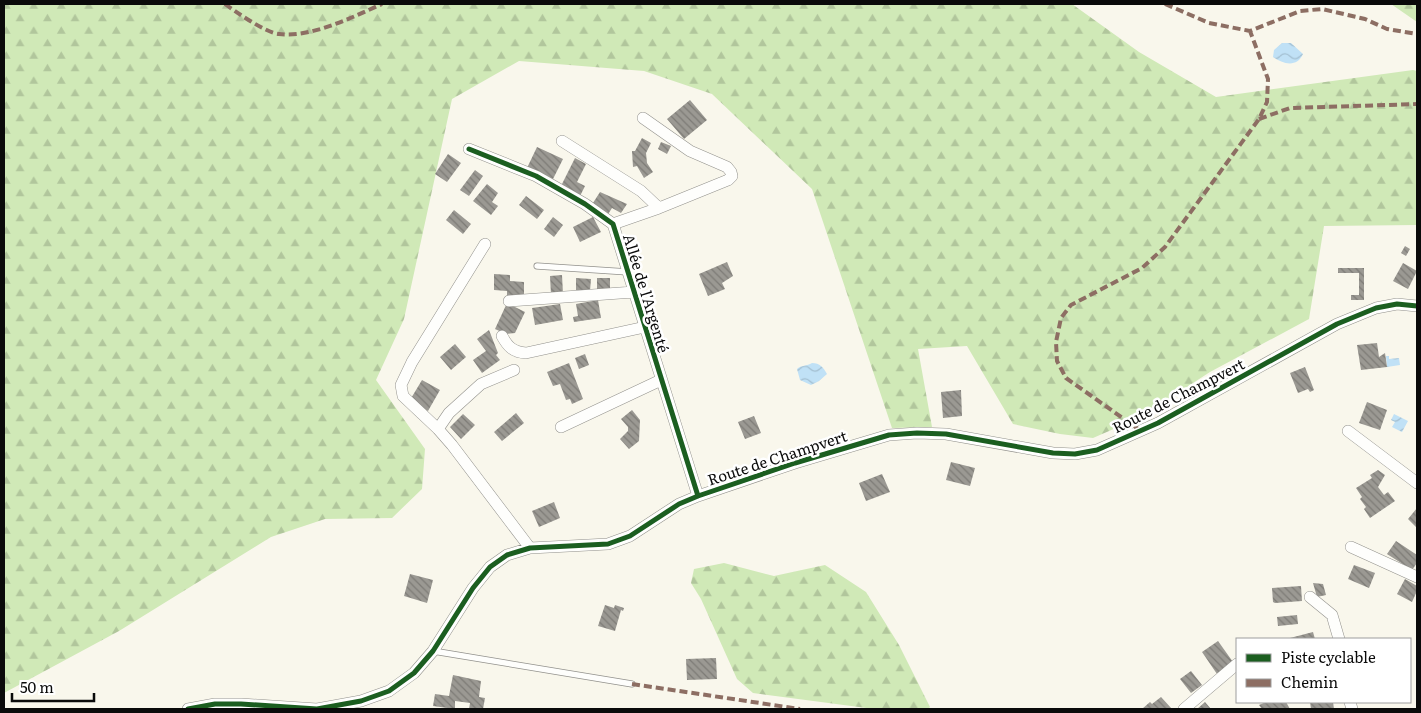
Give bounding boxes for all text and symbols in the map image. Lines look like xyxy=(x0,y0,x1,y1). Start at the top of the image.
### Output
street label: Allée de l'Argenté xyxy=(618,231,676,356)
street label: Route de Champvert xyxy=(1108,352,1248,438)
street label: Route de Champvert xyxy=(704,424,850,490)
legend xyxy=(1236,638,1411,703)
text: Piste cyclable xyxy=(1281,645,1376,668)
scale bar xyxy=(12,670,95,702)
text: Chemin xyxy=(1281,670,1338,693)
text: 50 m xyxy=(20,675,54,698)

